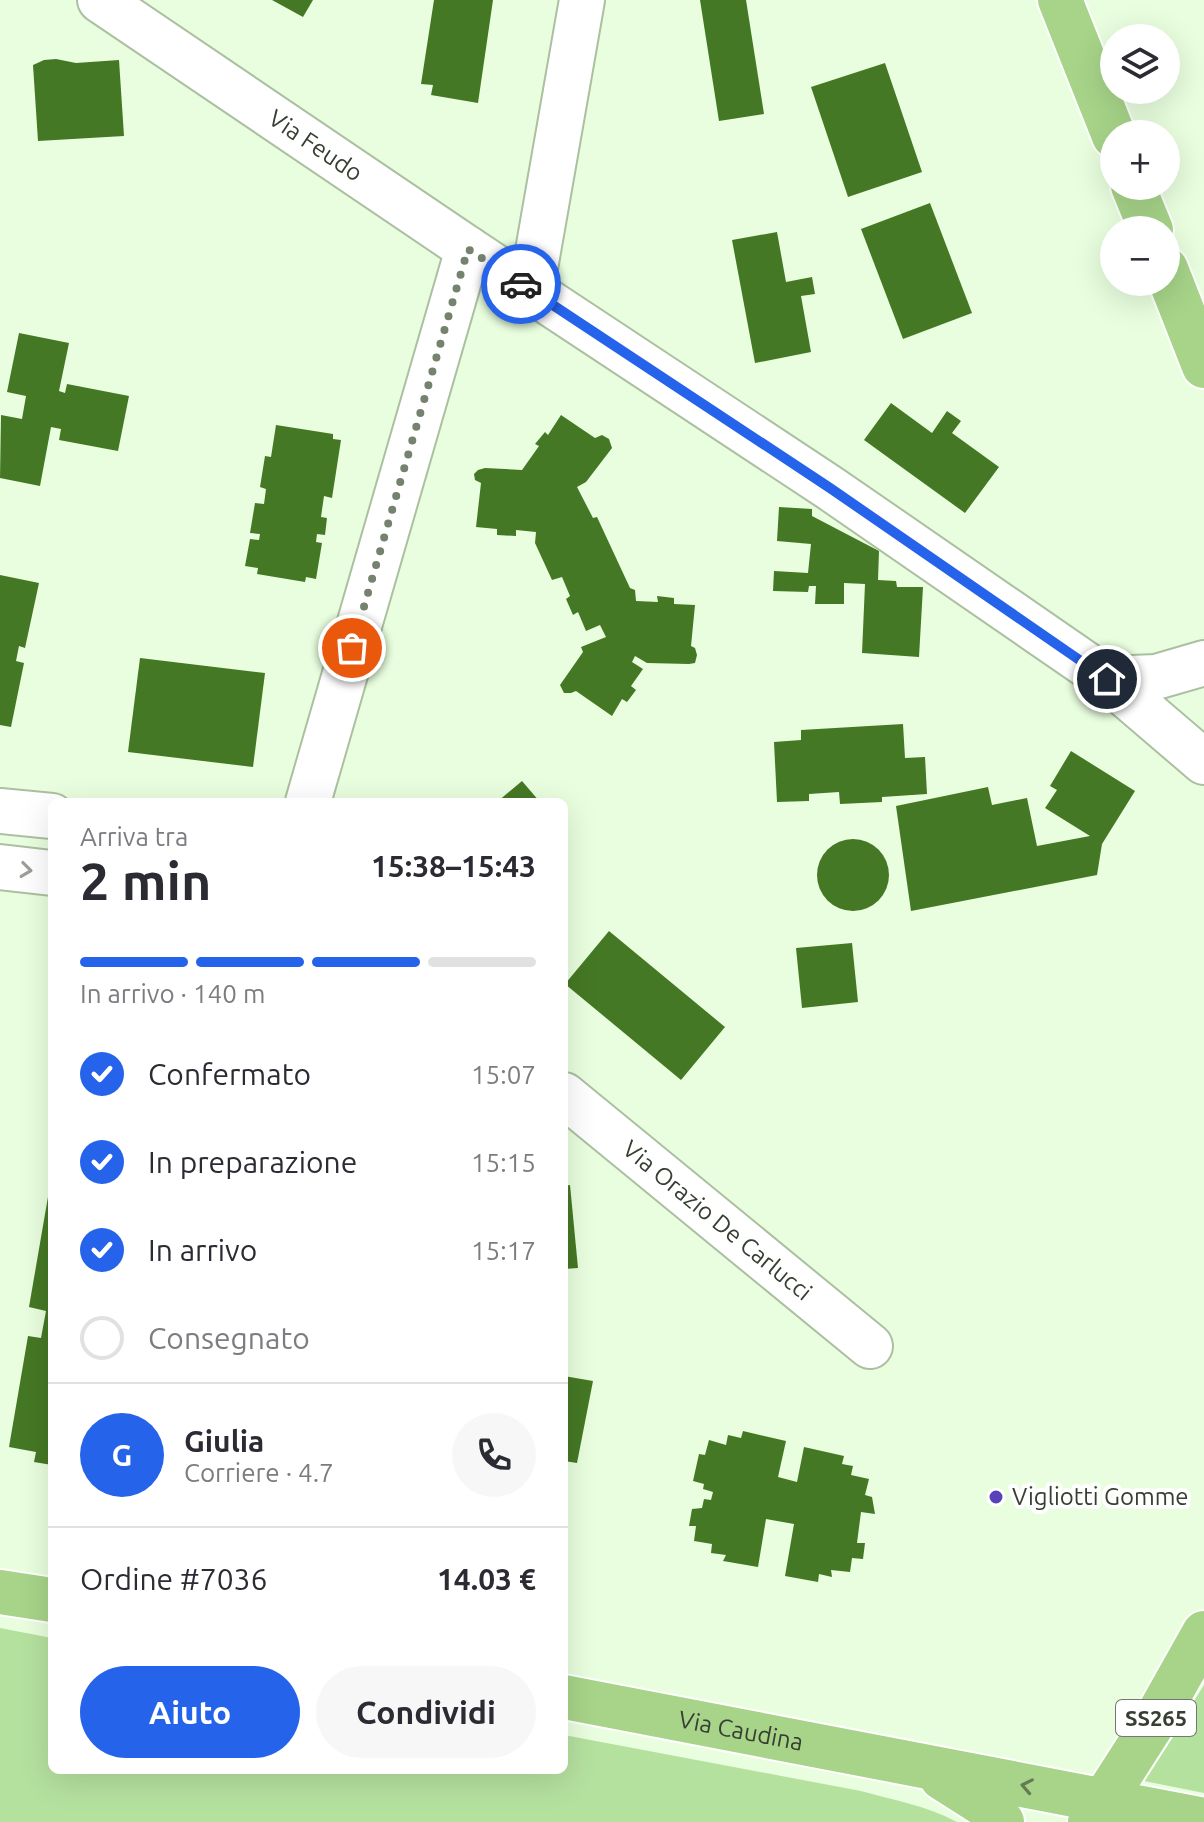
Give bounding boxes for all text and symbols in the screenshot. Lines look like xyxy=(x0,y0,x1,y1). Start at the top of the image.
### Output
map controls xyxy=(1100,24,1180,296)
button: layers xyxy=(1100,24,1180,104)
street label: Via Feudo xyxy=(264,104,368,187)
button: + xyxy=(1100,120,1180,200)
button: − xyxy=(1100,216,1180,296)
courier xyxy=(481,244,561,324)
icon: car xyxy=(499,262,543,306)
pin xyxy=(318,614,386,682)
icon: bag xyxy=(330,626,374,670)
pin xyxy=(1073,645,1141,713)
icon: home xyxy=(1085,657,1129,701)
text: Arriva tra xyxy=(80,822,188,851)
text: 15:38–15:43 xyxy=(371,849,536,883)
text: 2 min xyxy=(80,852,211,910)
one-way arrow xyxy=(20,861,33,878)
text: In arrivo · 140 m xyxy=(80,979,265,1008)
icon: check xyxy=(80,1052,124,1096)
text: Confermato xyxy=(148,1057,311,1091)
text: 15:07 xyxy=(471,1060,536,1089)
street label: Via Orazio De Carlucci xyxy=(618,1135,817,1306)
icon: check xyxy=(80,1140,124,1184)
text: In preparazione xyxy=(148,1145,357,1179)
text: 15:15 xyxy=(471,1148,536,1177)
icon: check xyxy=(80,1228,124,1272)
text: In arrivo xyxy=(148,1233,257,1267)
text: 15:17 xyxy=(471,1236,536,1265)
text: Consegnato xyxy=(148,1321,310,1355)
button: phone xyxy=(452,1413,536,1497)
text: Giulia xyxy=(184,1424,264,1458)
text: G xyxy=(112,1438,132,1472)
text: Corriere · 4.7 xyxy=(184,1458,334,1487)
place label: Vigliotti Gomme xyxy=(1012,1483,1189,1510)
marker: Vigliotti Gomme xyxy=(987,1488,1005,1506)
text: Ordine #7036 xyxy=(80,1562,267,1596)
text: 14.03 € xyxy=(437,1562,536,1596)
button: Aiuto xyxy=(80,1666,300,1758)
button: Condividi xyxy=(316,1666,536,1758)
road number: SS265 xyxy=(1116,1700,1196,1736)
street label: Via Caudina xyxy=(676,1705,806,1756)
one-way arrow xyxy=(1020,1778,1033,1795)

